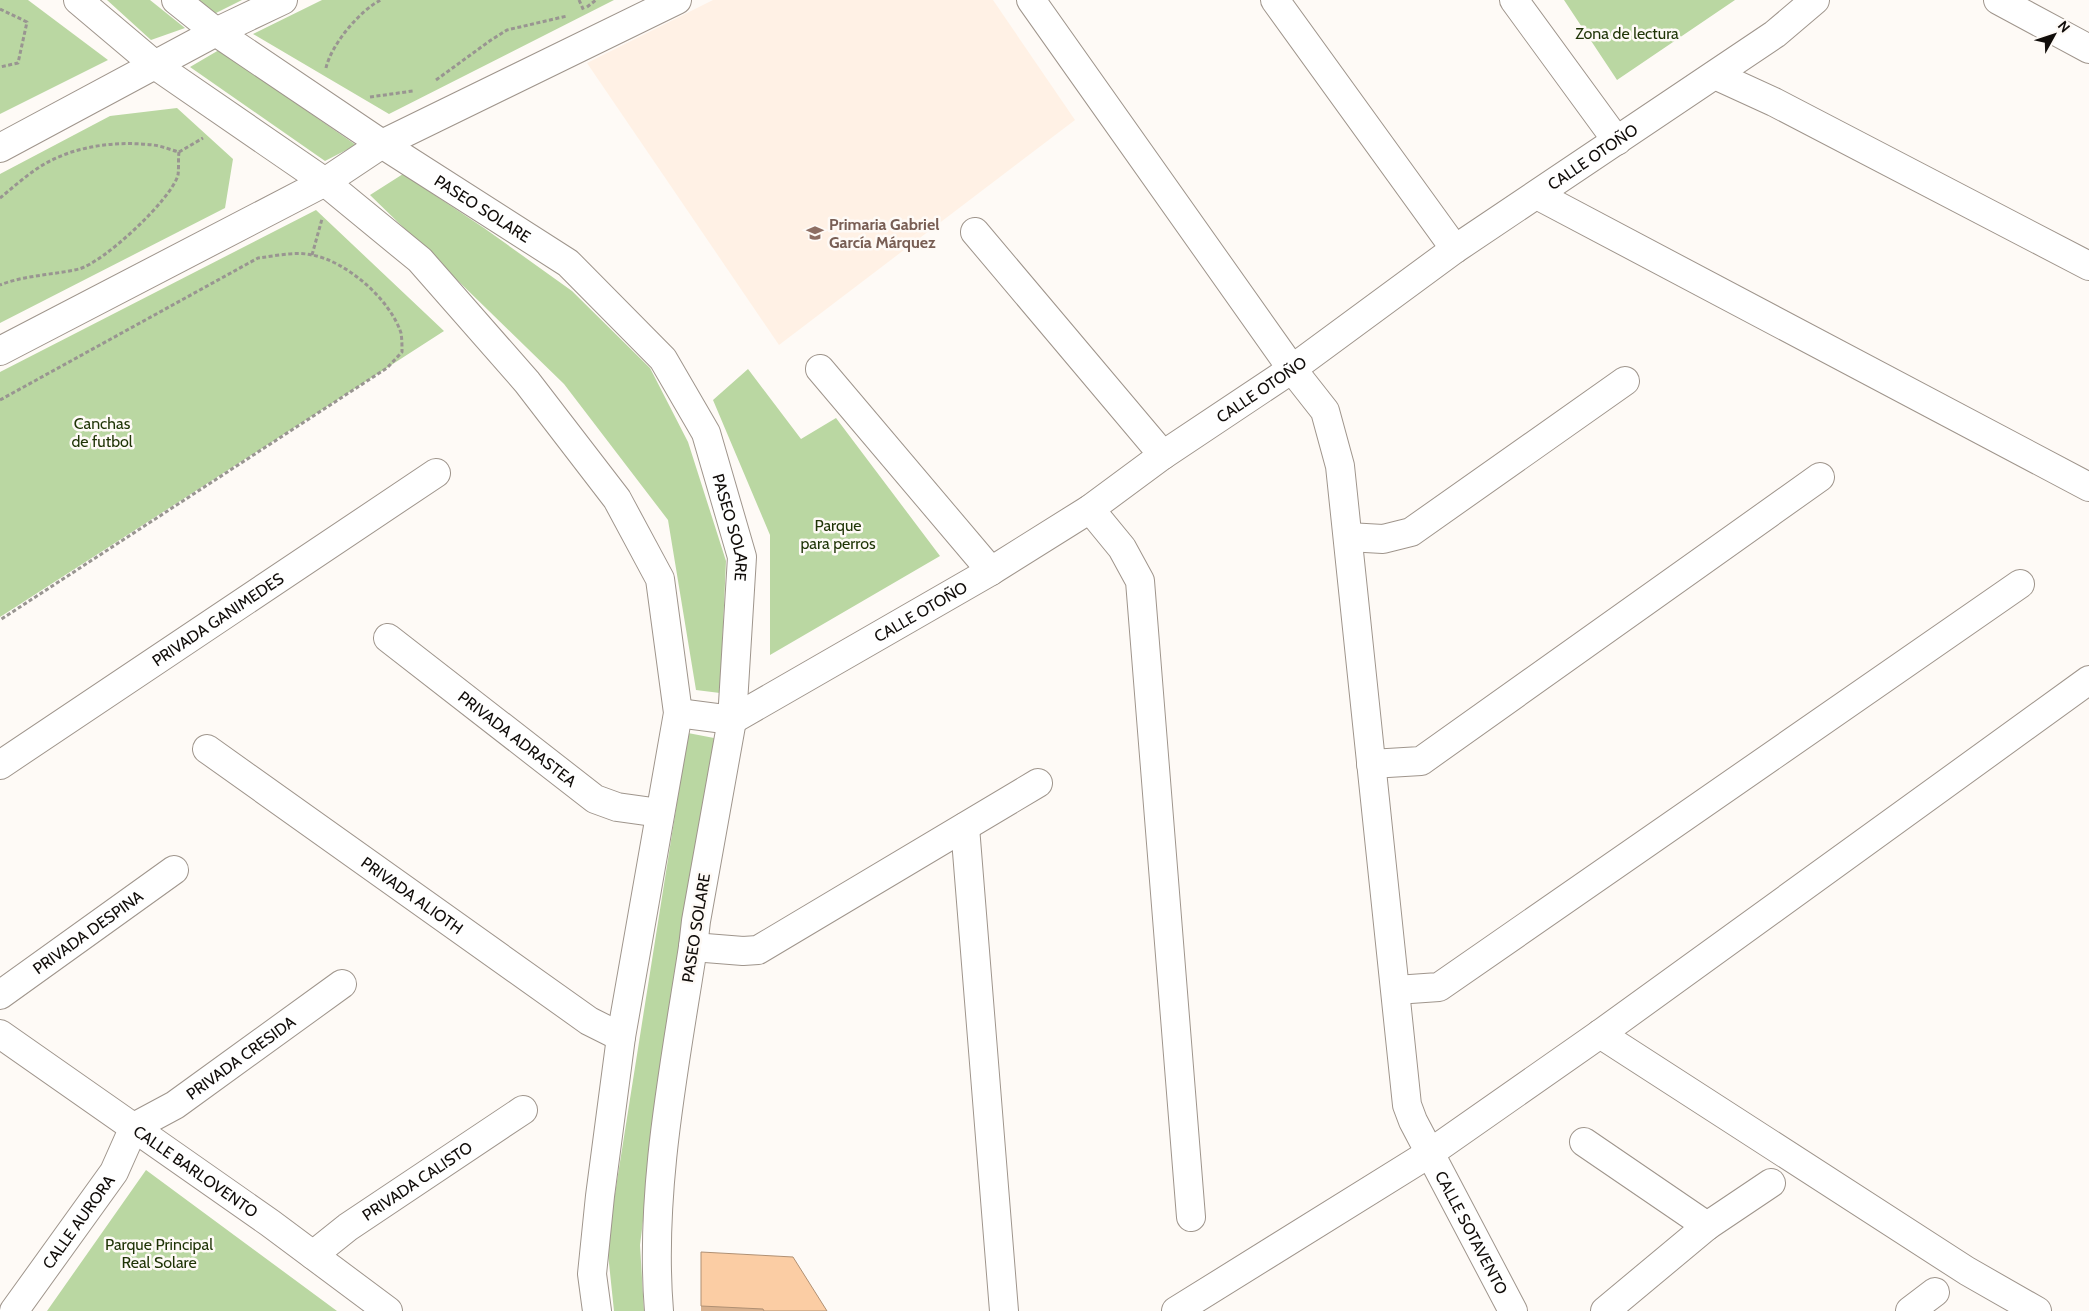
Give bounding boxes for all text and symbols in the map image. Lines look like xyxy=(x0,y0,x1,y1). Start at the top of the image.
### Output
north arrow xyxy=(2029,10,2079,60)
text: N xyxy=(2054,17,2074,36)
park label: Zona de lectura xyxy=(1575,24,1679,43)
street label: CALLE OTOÑO xyxy=(1544,120,1641,194)
street label: PASEO SOLARE xyxy=(431,171,534,246)
place label: Primaria Gabriel García Márquez xyxy=(829,215,939,252)
school or university icon: Primaria Gabriel García Márquez xyxy=(805,223,825,243)
street label: CALLE OTOÑO xyxy=(1213,352,1310,426)
park label: Canchas de futbol xyxy=(71,414,133,451)
street label: PASEO SOLARE xyxy=(709,471,752,582)
park label: Parque para perros xyxy=(800,516,876,553)
street label: PRIVADA GANIMEDES xyxy=(148,568,287,670)
street label: CALLE OTOÑO xyxy=(871,577,971,646)
street label: PRIVADA ADRASTEA xyxy=(455,687,580,791)
street label: PRIVADA ALIOTH xyxy=(358,853,467,938)
street label: PASEO SOLARE xyxy=(678,872,714,984)
street label: PRIVADA DESPINA xyxy=(29,886,147,978)
street label: PRIVADA CRESIDA xyxy=(182,1012,299,1103)
street label: CALLE BARLOVENTO xyxy=(130,1121,262,1221)
street label: PRIVADA CALISTO xyxy=(359,1137,476,1224)
street label: CALLE SOTAVENTO xyxy=(1431,1168,1512,1297)
street label: CALLE AURORA xyxy=(38,1171,118,1272)
park label: Parque Principal Real Solare xyxy=(105,1235,213,1272)

